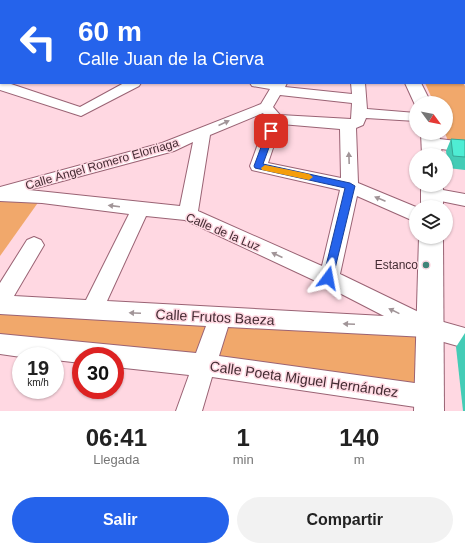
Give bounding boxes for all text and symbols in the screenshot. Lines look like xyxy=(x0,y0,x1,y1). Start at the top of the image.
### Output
icon: left xyxy=(12,16,64,68)
text: 60 m xyxy=(78,16,142,47)
text: Calle Juan de la Cierva xyxy=(78,49,264,69)
north arrow xyxy=(409,96,453,140)
map controls xyxy=(409,96,453,244)
pin xyxy=(254,114,288,148)
one-way arrow xyxy=(218,120,230,126)
icon: arrive xyxy=(260,120,282,142)
street label: Calle Ángel Romero Elorriaga xyxy=(23,134,181,193)
button: sound xyxy=(409,148,453,192)
one-way arrow xyxy=(346,151,352,164)
one-way arrow xyxy=(375,196,386,202)
button: layers xyxy=(409,200,453,244)
one-way arrow xyxy=(108,203,120,209)
street label: Calle de la Luz xyxy=(184,210,262,254)
one-way arrow xyxy=(271,252,283,258)
position arrow xyxy=(307,257,349,299)
place label: Estanco xyxy=(375,258,418,272)
marker: Estanco xyxy=(421,260,431,270)
street label: Calle Frutos Baeza xyxy=(155,306,275,328)
one-way arrow xyxy=(389,308,400,314)
one-way arrow xyxy=(128,310,141,316)
one-way arrow xyxy=(342,321,355,327)
speed limit sign: 30 xyxy=(72,347,124,399)
text: 19 xyxy=(27,357,49,379)
street label: Calle Poeta Miguel Hernández xyxy=(209,358,399,400)
text: km/h xyxy=(27,377,49,388)
text: 06:41 xyxy=(86,424,147,451)
text: 1 xyxy=(236,424,250,451)
text: 140 xyxy=(339,424,379,451)
text: Llegada xyxy=(93,452,139,467)
text: min xyxy=(233,452,254,467)
text: m xyxy=(354,452,365,467)
button: Salir xyxy=(12,497,229,543)
button: Compartir xyxy=(237,497,453,543)

